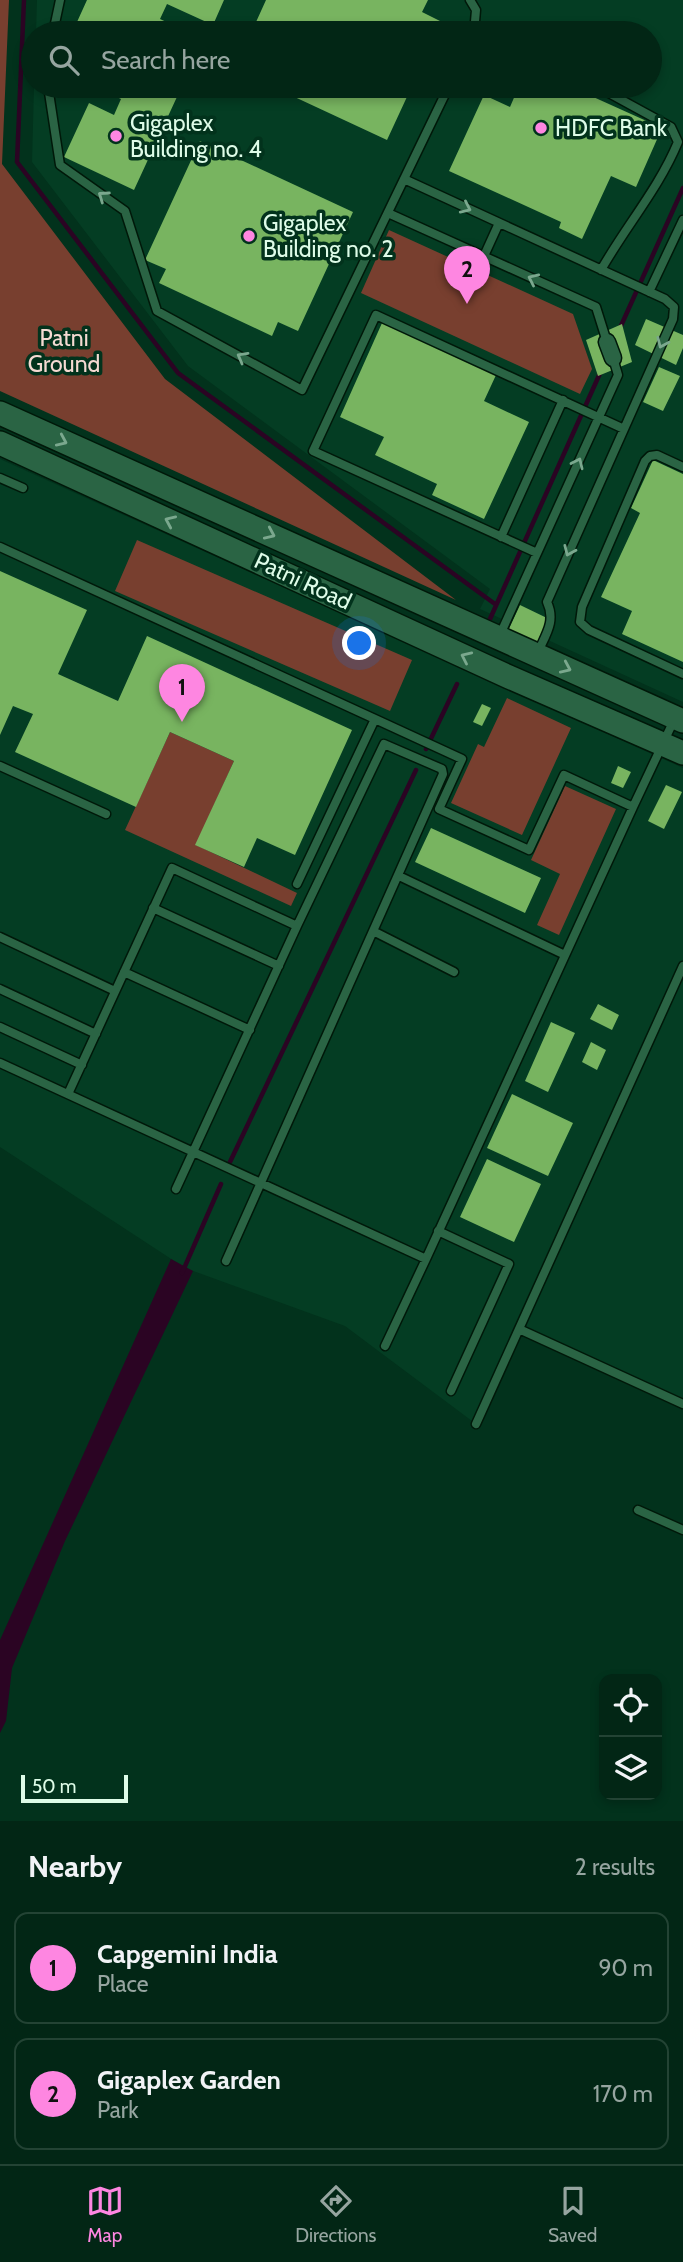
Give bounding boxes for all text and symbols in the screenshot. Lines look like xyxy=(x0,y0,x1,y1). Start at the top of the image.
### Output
search box xyxy=(21,21,662,98)
icon: search xyxy=(45,41,83,79)
text: Search here xyxy=(101,44,230,76)
place label: Gigaplex Building no. 4 xyxy=(130,109,262,163)
place label: HDFC Bank xyxy=(555,114,668,142)
marker: HDFC Bank xyxy=(533,120,549,136)
marker: Gigaplex Building no. 4 xyxy=(108,128,124,144)
one-way arrow xyxy=(98,192,111,204)
one-way arrow xyxy=(459,200,471,214)
place label: Gigaplex Building no. 2 xyxy=(263,209,394,263)
marker: Gigaplex Building no. 2 xyxy=(241,228,257,244)
pin: 2 xyxy=(444,246,490,304)
one-way arrow xyxy=(528,273,541,287)
park label: Patni Ground xyxy=(28,324,100,378)
one-way arrow xyxy=(656,336,670,349)
one-way arrow xyxy=(236,352,249,365)
one-way arrow xyxy=(55,433,67,447)
one-way arrow xyxy=(570,458,584,470)
one-way arrow xyxy=(165,515,178,529)
one-way arrow xyxy=(263,526,275,540)
one-way arrow xyxy=(563,544,577,556)
street label: Patni Road xyxy=(250,546,356,616)
your location xyxy=(342,626,376,660)
one-way arrow xyxy=(461,651,473,665)
one-way arrow xyxy=(559,660,572,674)
pin: 1 xyxy=(159,664,205,722)
map controls xyxy=(599,1674,662,1800)
button: locate xyxy=(599,1674,662,1737)
button: layers xyxy=(599,1737,662,1800)
scale bar xyxy=(21,1772,128,1804)
text: 50 m xyxy=(32,1775,76,1798)
text: Nearby xyxy=(28,1848,122,1885)
text: 2 results xyxy=(575,1853,655,1881)
text: Capgemini India xyxy=(97,1938,278,1970)
text: 1 xyxy=(49,1954,57,1982)
text: 90 m xyxy=(599,1954,653,1982)
text: Place xyxy=(97,1970,149,1998)
text: Gigaplex Garden xyxy=(97,2064,281,2096)
text: 2 xyxy=(47,2080,59,2108)
text: 170 m xyxy=(593,2080,653,2108)
text: Park xyxy=(97,2096,138,2124)
tab: Map xyxy=(86,2182,124,2247)
tab: Directions xyxy=(295,2182,376,2247)
tab: Saved xyxy=(548,2182,597,2247)

